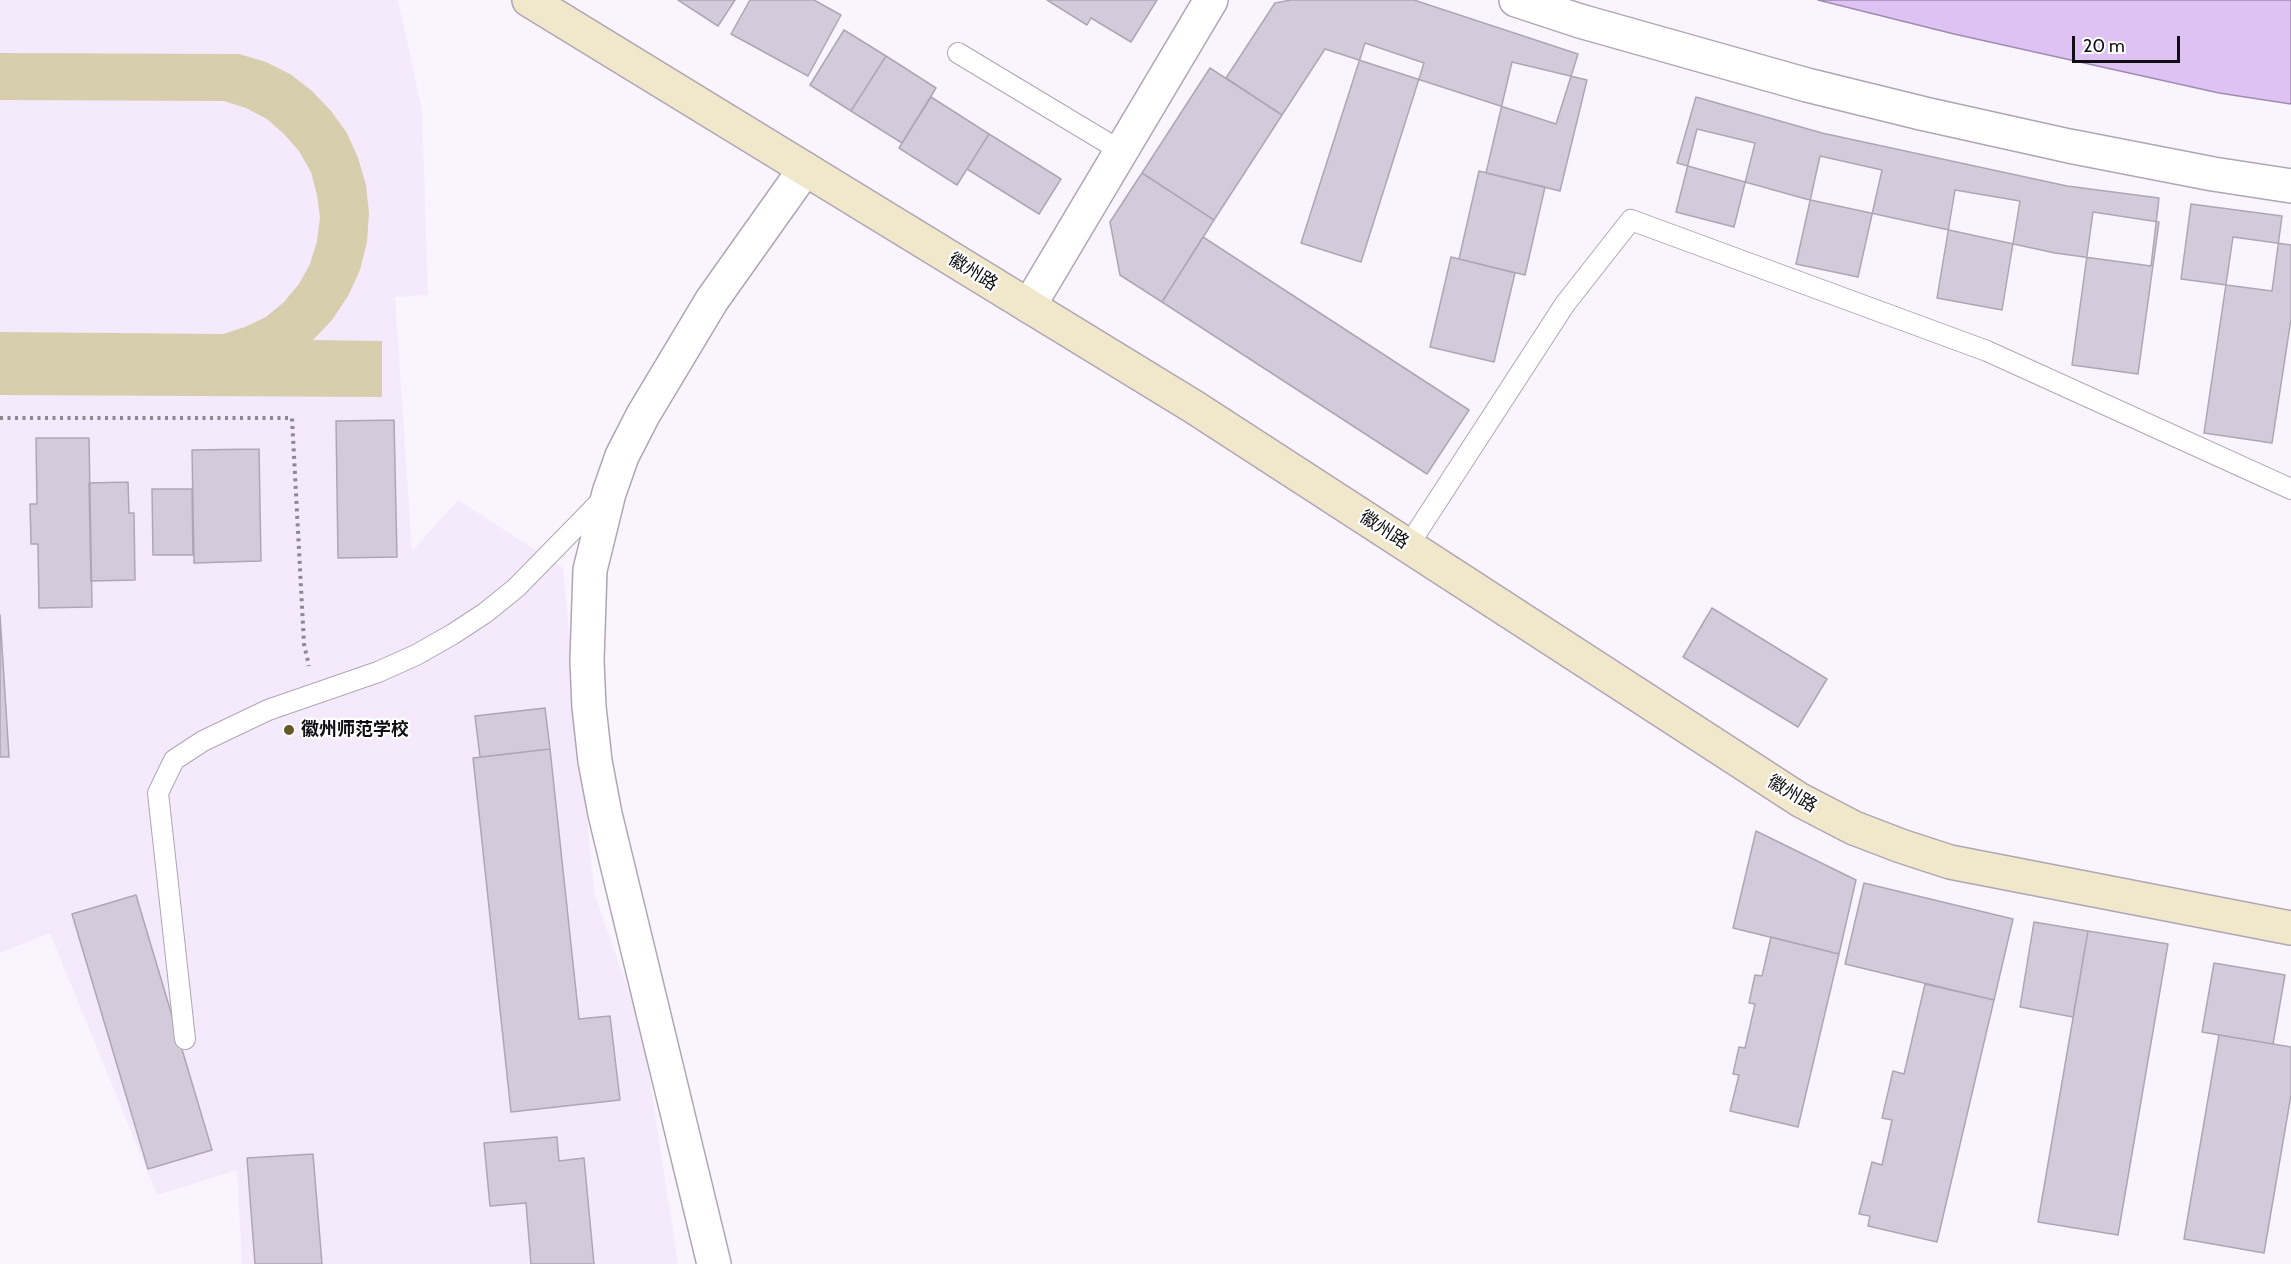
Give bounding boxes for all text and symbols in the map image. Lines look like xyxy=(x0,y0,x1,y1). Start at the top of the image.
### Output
scale bar xyxy=(2075,24,2183,62)
text: 20 m xyxy=(2083,35,2125,57)
street label: 徽州路 xyxy=(944,249,1002,295)
street label: 徽州路 xyxy=(1355,506,1413,554)
place label: 徽州师范学校 xyxy=(301,719,409,741)
marker: 徽州师范学校 xyxy=(282,723,296,737)
street label: 徽州路 xyxy=(1763,771,1821,817)

